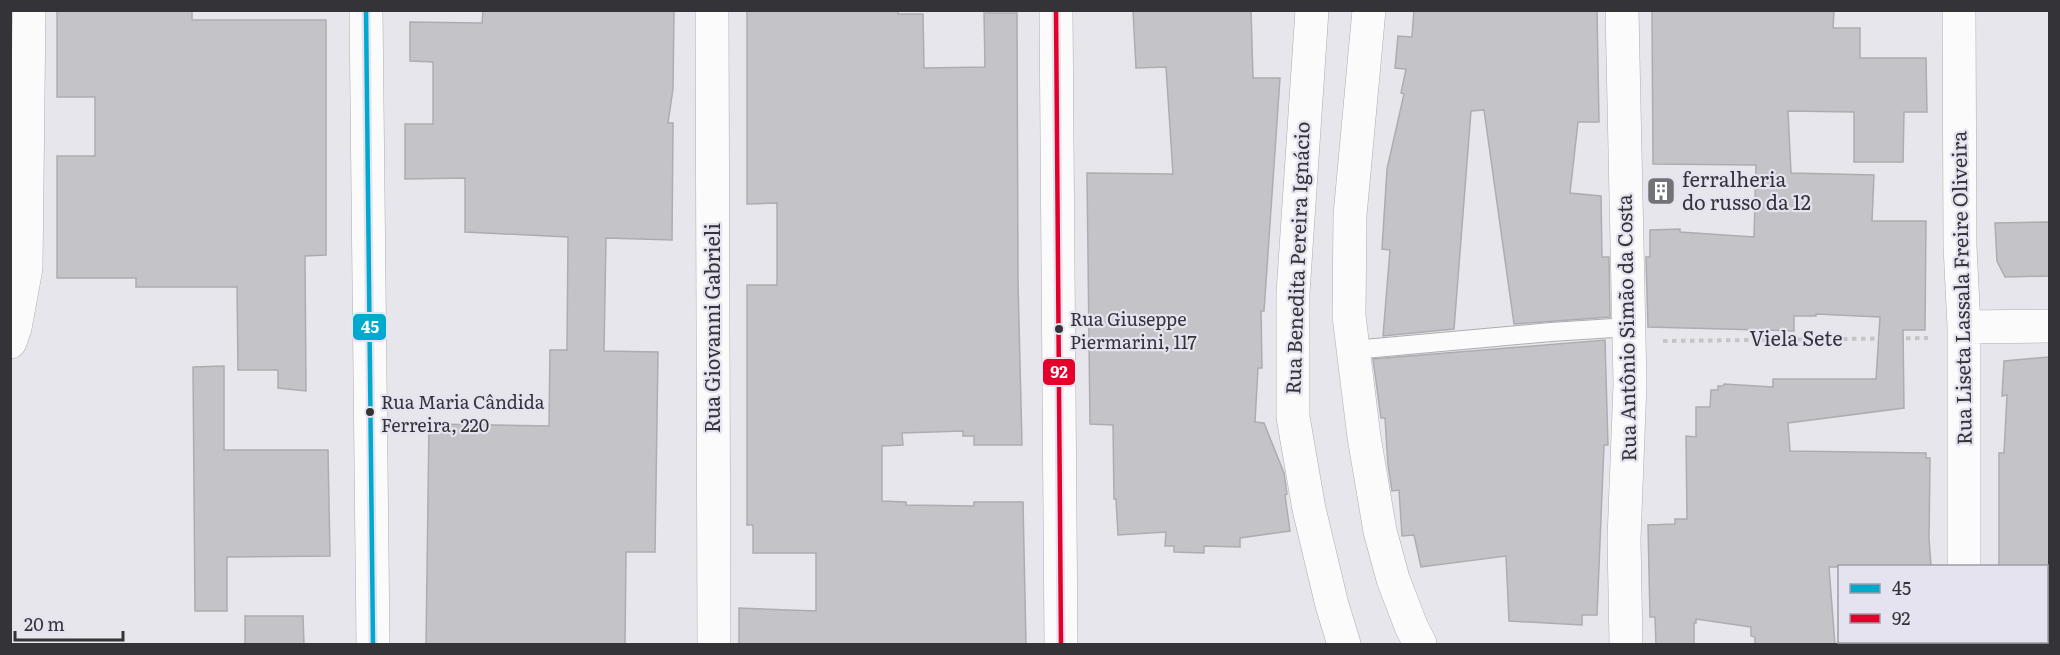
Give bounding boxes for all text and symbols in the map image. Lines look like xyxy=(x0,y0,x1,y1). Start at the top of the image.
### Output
street label: Rua Benedita Pereira Ignácio xyxy=(1276,121,1316,395)
street label: Rua Liseta Lassala Freire Oliveira xyxy=(1942,131,1978,445)
place label: ferralheria do russo da 12 xyxy=(1682,163,1811,216)
building icon: ferralheria do russo da 12 xyxy=(1645,175,1677,207)
street label: Rua Antônio Simão da Costa xyxy=(1608,194,1642,462)
street label: Rua Giovanni Gabrieli xyxy=(696,223,726,433)
place label: Rua Giuseppe Piermarini, 117 xyxy=(1070,305,1197,355)
line badge: 45 xyxy=(352,313,387,341)
text: 45 xyxy=(361,314,379,338)
street label: Viela Sete xyxy=(1749,322,1843,352)
marker: Rua Giuseppe Piermarini, 117 xyxy=(1053,323,1065,335)
line badge: 92 xyxy=(1042,358,1076,386)
text: 92 xyxy=(1050,359,1068,383)
place label: Rua Maria Cândida Ferreira, 220 xyxy=(381,388,545,438)
marker: Rua Maria Cândida Ferreira, 220 xyxy=(364,406,376,418)
legend xyxy=(1838,565,2048,643)
text: 45 xyxy=(1892,574,1911,601)
scale bar xyxy=(15,604,123,642)
text: 92 xyxy=(1892,604,1910,631)
text: 20 m xyxy=(24,610,65,637)

